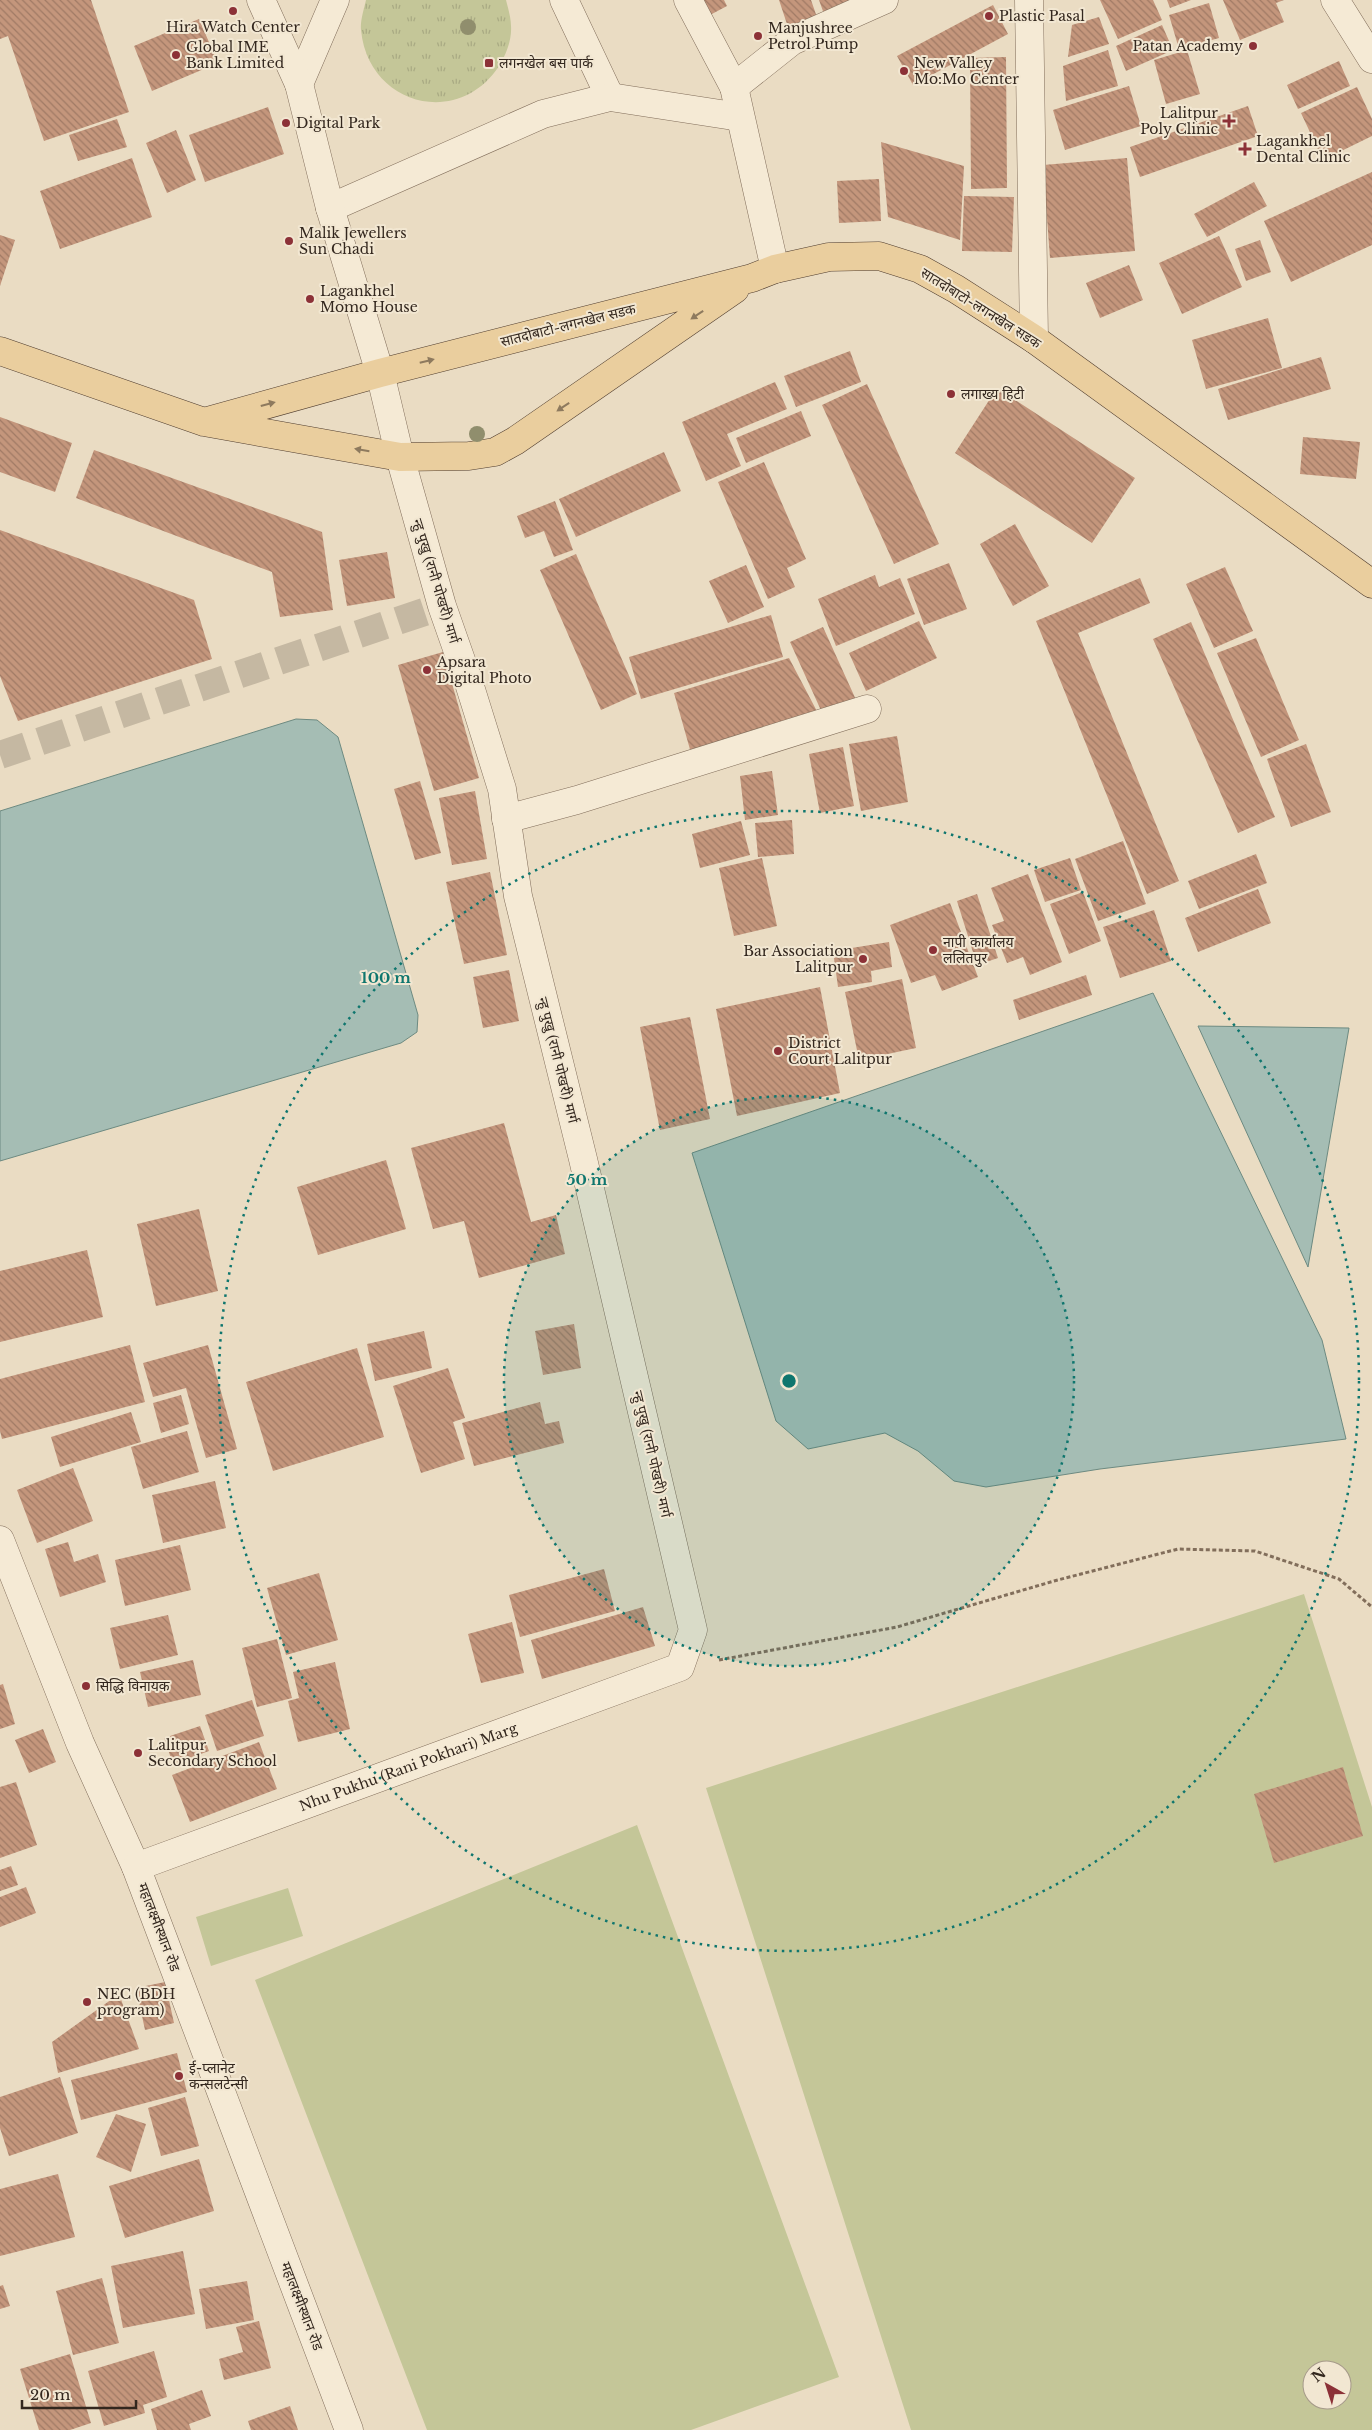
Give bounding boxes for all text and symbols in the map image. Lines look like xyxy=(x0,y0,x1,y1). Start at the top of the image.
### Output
marker: Hira Watch Center xyxy=(227,5,239,17)
place label: Plastic Pasal xyxy=(999,7,1085,25)
marker: Plastic Pasal xyxy=(983,10,995,22)
place label: Hira Watch Center xyxy=(166,18,300,36)
place label: Manjushree Petrol Pump xyxy=(768,19,858,53)
marker: Manjushree Petrol Pump xyxy=(752,30,764,42)
place label: Patan Academy xyxy=(1133,37,1243,55)
place label: Global IME Bank Limited xyxy=(186,38,285,72)
marker: Patan Academy xyxy=(1247,40,1259,52)
marker: Global IME Bank Limited xyxy=(170,49,182,61)
place label: लगनखेल बस पार्क xyxy=(499,54,593,72)
place label: New Valley Mo:Mo Center xyxy=(914,54,1019,88)
marker: लगनखेल बस पार्क xyxy=(483,57,495,69)
marker: New Valley Mo:Mo Center xyxy=(898,65,910,77)
place label: Lalitpur Poly Clinic xyxy=(1140,104,1218,138)
place label: Digital Park xyxy=(296,114,381,132)
marker: Lalitpur Poly Clinic xyxy=(1222,114,1236,128)
marker: Digital Park xyxy=(280,117,292,129)
place label: Lagankhel Dental Clinic xyxy=(1256,132,1351,166)
marker: Lagankhel Dental Clinic xyxy=(1238,142,1252,156)
place label: Malik Jewellers Sun Chadi xyxy=(299,224,407,258)
marker: Malik Jewellers Sun Chadi xyxy=(283,235,295,247)
street label: सातदोबाटो-लगनखेल सडक xyxy=(917,264,1045,353)
place label: Lagankhel Momo House xyxy=(320,282,418,316)
marker: Lagankhel Momo House xyxy=(304,293,316,305)
street label: सातदोबाटो-लगनखेल सडक xyxy=(499,299,638,351)
one-way arrow xyxy=(690,310,704,320)
one-way arrow xyxy=(420,357,435,365)
place label: लगाख्य हिटी xyxy=(961,385,1024,403)
marker: लगाख्य हिटी xyxy=(945,388,957,400)
one-way arrow xyxy=(260,400,276,408)
one-way arrow xyxy=(556,402,569,412)
one-way arrow xyxy=(354,446,370,454)
street label: न्हु पुखु (रानी पोखरी) मार्ग xyxy=(408,516,464,647)
place label: Apsara Digital Photo xyxy=(436,653,532,687)
marker: Apsara Digital Photo xyxy=(421,664,433,676)
place label: नापी कार्यालय ललितपुर xyxy=(943,933,1015,968)
place label: Bar Association Lalitpur xyxy=(743,942,853,976)
marker: नापी कार्यालय ललितपुर xyxy=(927,944,939,956)
marker: Bar Association Lalitpur xyxy=(857,953,869,965)
text: 100 m xyxy=(361,968,411,987)
street label: न्हु पुखु (रानी पोखरी) मार्ग xyxy=(533,995,583,1126)
place label: District Court Lalitpur xyxy=(788,1034,892,1068)
marker: District Court Lalitpur xyxy=(772,1045,784,1057)
text: 50 m xyxy=(567,1170,608,1189)
centre of rings xyxy=(780,1372,798,1390)
street label: न्हु पुखु (रानी पोखरी) मार्ग xyxy=(628,1389,676,1520)
place label: सिद्धि विनायक xyxy=(96,1677,170,1695)
marker: सिद्धि विनायक xyxy=(80,1680,92,1692)
street label: Nhu Pukhu (Rani Pokhari) Marg xyxy=(297,1718,520,1815)
place label: Lalitpur Secondary School xyxy=(148,1736,277,1770)
marker: Lalitpur Secondary School xyxy=(132,1747,144,1759)
street label: महालक्ष्मीस्थान रोड xyxy=(134,1880,184,1974)
place label: NEC (BDH program) xyxy=(97,1985,176,2019)
marker: NEC (BDH program) xyxy=(81,1996,93,2008)
place label: ई-प्लानेट कन्सलटेन्सी xyxy=(189,2059,248,2093)
marker: ई-प्लानेट कन्सलटेन्सी xyxy=(173,2070,185,2082)
street label: महालक्ष्मीस्थान रोड xyxy=(277,2259,327,2353)
north arrow xyxy=(1302,2360,1352,2410)
text: N xyxy=(1308,2364,1330,2386)
scale bar xyxy=(22,2378,136,2410)
text: 20 m xyxy=(30,2385,70,2404)

